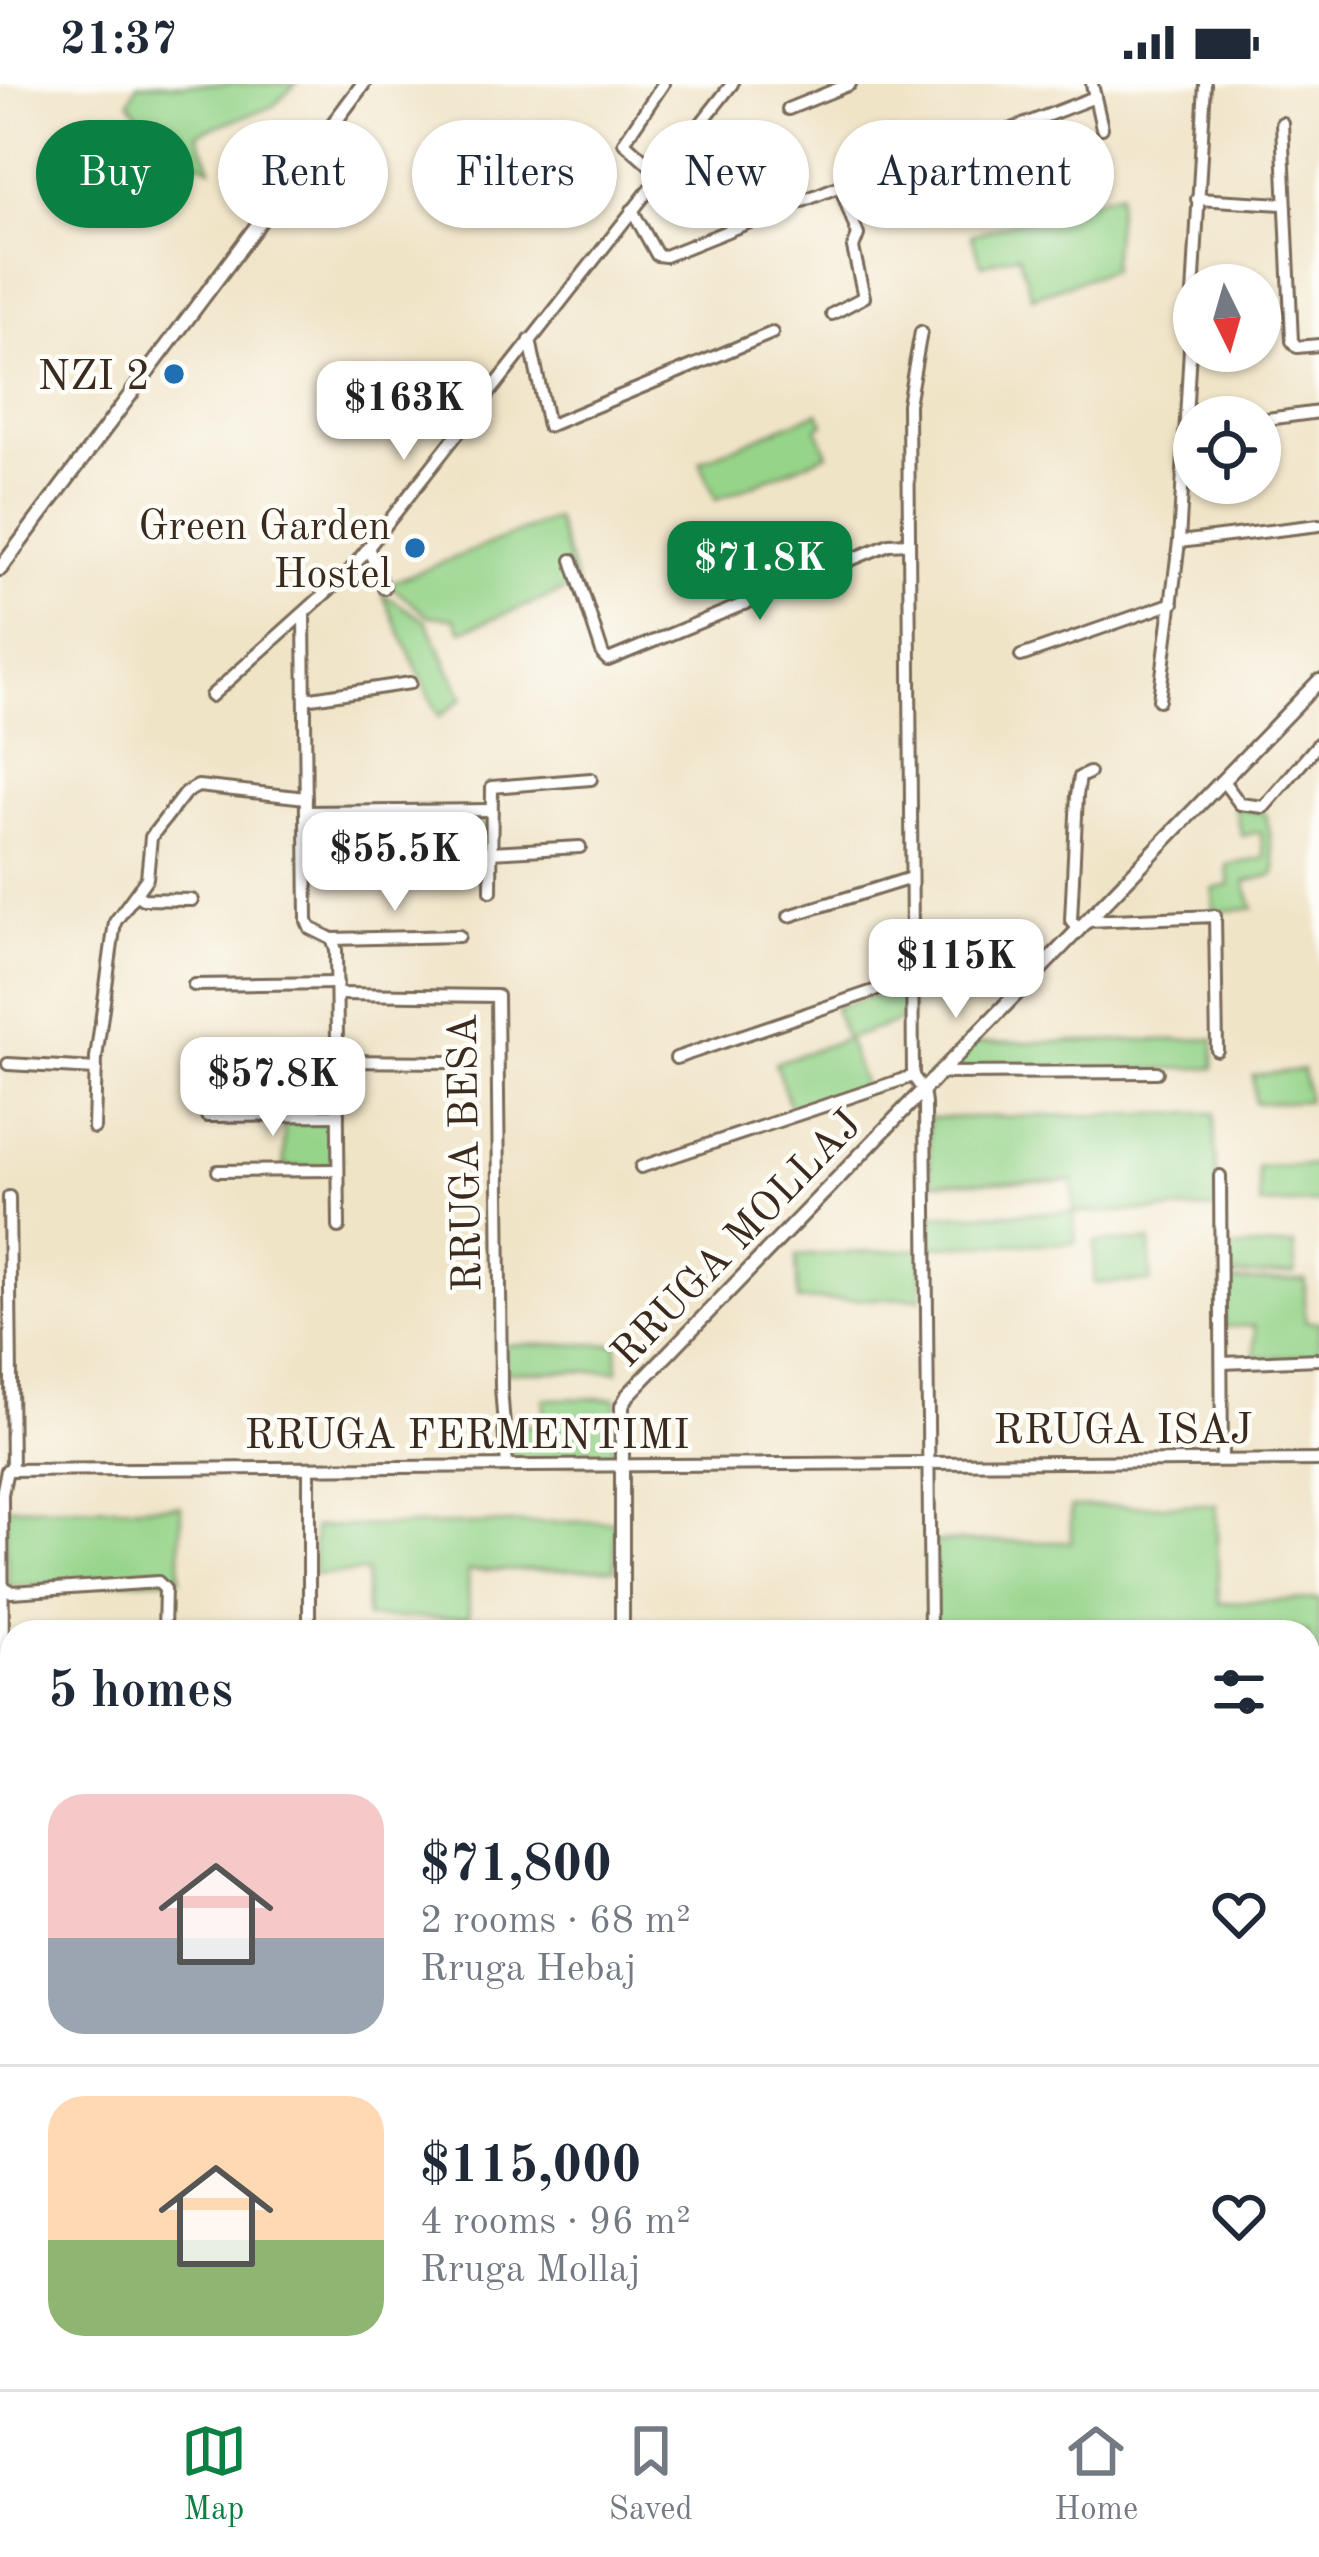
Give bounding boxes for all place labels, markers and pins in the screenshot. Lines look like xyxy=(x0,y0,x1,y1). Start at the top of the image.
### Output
place label: NZI 2 xyxy=(38,357,150,399)
marker: NZI 2 xyxy=(161,361,187,387)
pin: $163K xyxy=(320,361,488,463)
place label: Green Garden Hostel xyxy=(138,507,391,597)
pin: $71.8K xyxy=(662,521,858,623)
marker: Green Garden Hostel xyxy=(402,535,428,561)
pin: $55.5K xyxy=(297,812,493,914)
pin: $115K xyxy=(872,919,1040,1021)
pin: $57.8K xyxy=(175,1037,371,1139)

